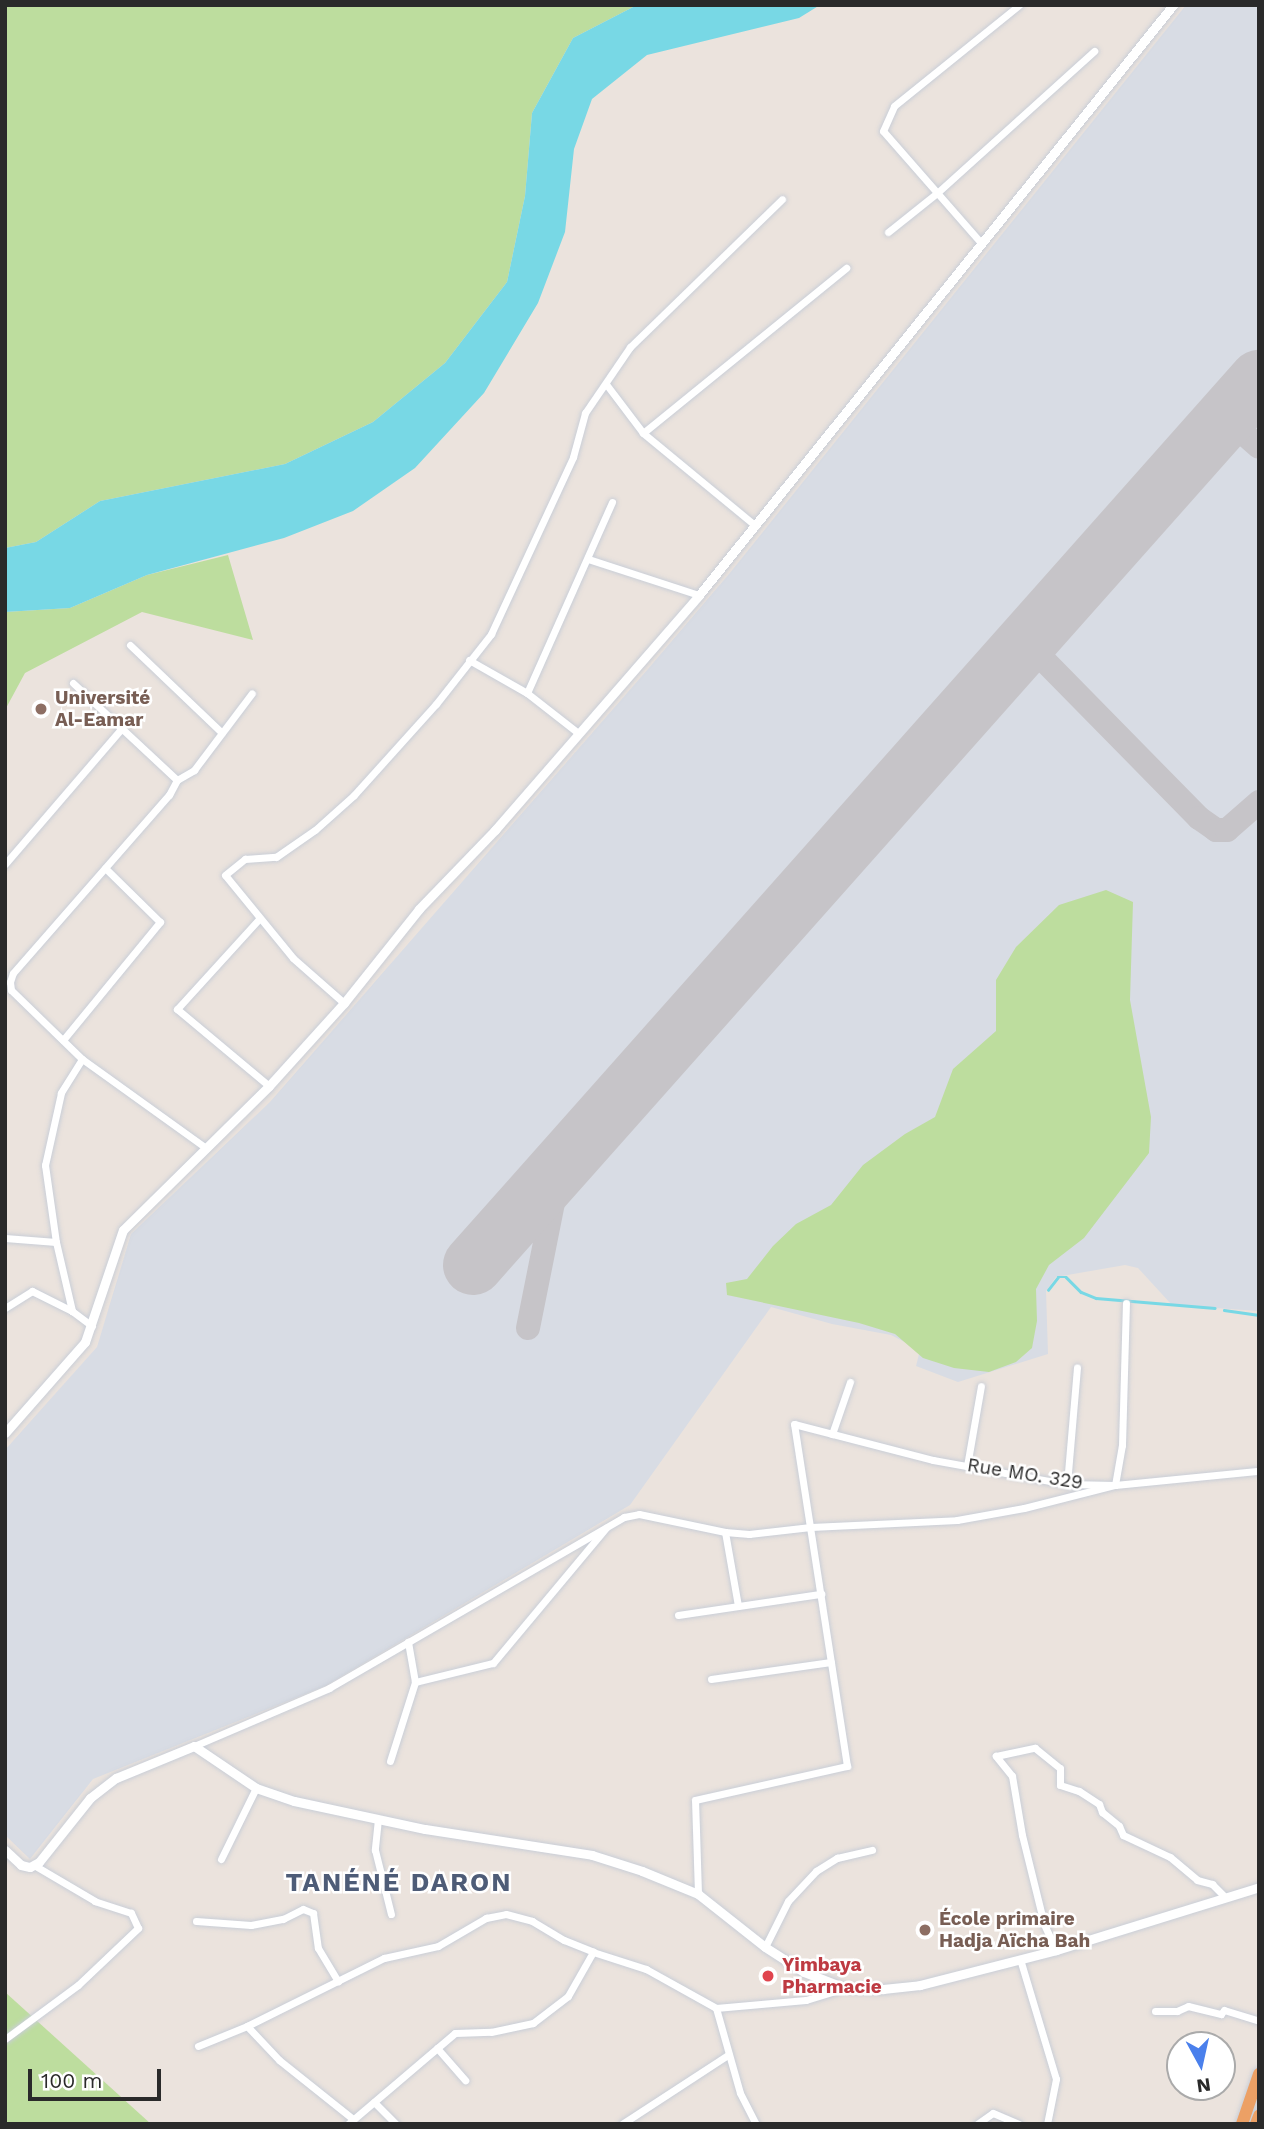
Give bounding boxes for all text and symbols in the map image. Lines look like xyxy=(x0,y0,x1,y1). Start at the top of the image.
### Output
place label: Université Al-Eamar xyxy=(55,687,150,731)
marker: Université Al-Eamar xyxy=(33,701,49,717)
street label: Rue MO. 329 xyxy=(966,1454,1084,1494)
district label: TANÉNÉ DARON xyxy=(287,1867,511,1899)
place label: École primaire Hadja Aïcha Bah xyxy=(939,1908,1091,1952)
marker: École primaire Hadja Aïcha Bah xyxy=(917,1922,933,1938)
place label: Yimbaya Pharmacie xyxy=(782,1954,882,1998)
marker: Yimbaya Pharmacie xyxy=(760,1968,776,1984)
north arrow xyxy=(1166,2031,1236,2101)
scale bar xyxy=(32,2056,164,2100)
text: 100 m xyxy=(41,2068,103,2093)
text: N xyxy=(1195,2073,1212,2098)

